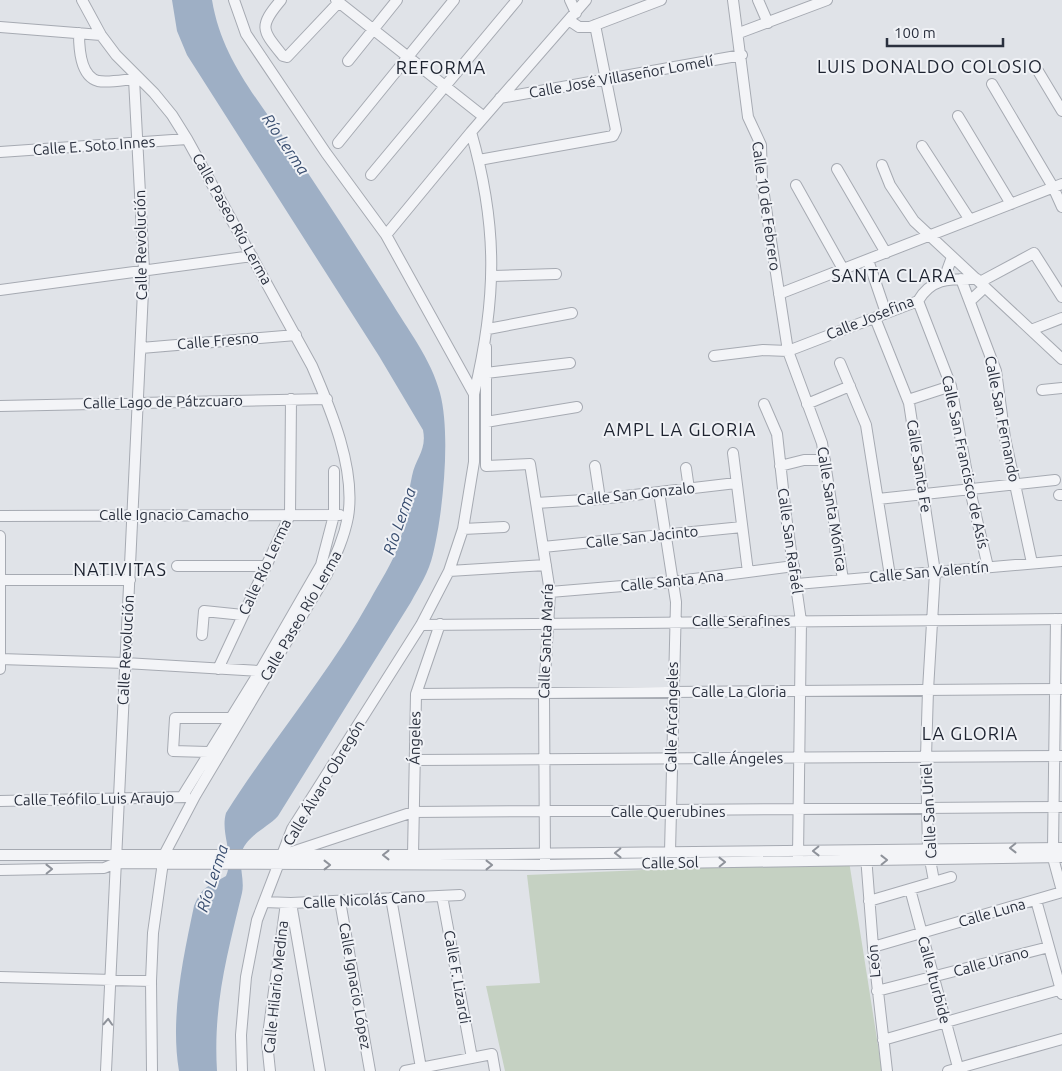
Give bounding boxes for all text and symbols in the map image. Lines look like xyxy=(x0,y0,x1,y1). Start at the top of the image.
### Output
scale bar xyxy=(887,15,1003,47)
text: 100 m xyxy=(894,24,936,41)
street label: Calle José Villaseñor Lomelí xyxy=(528,52,715,101)
district label: LUIS DONALDO COLOSIO xyxy=(817,56,1043,76)
district label: REFORMA xyxy=(396,57,486,77)
water label: Río Lerma xyxy=(259,110,313,178)
street label: Calle E. Soto Innes xyxy=(32,133,156,158)
street label: Calle 10 de Febrero xyxy=(749,140,784,272)
street label: Calle Paseo Río Lerma xyxy=(189,150,276,287)
street label: Calle Revolución xyxy=(131,190,150,300)
district label: SANTA CLARA xyxy=(831,265,957,285)
street label: Calle Josefina xyxy=(823,292,916,343)
street label: Calle Fresno xyxy=(176,328,260,353)
street label: Calle San Fernando xyxy=(982,354,1023,484)
street label: Calle San Francisco de Asís xyxy=(939,374,992,550)
street label: Calle Lago de Pátzcuaro xyxy=(83,392,243,411)
street label: Calle Santa Fe xyxy=(904,418,935,514)
district label: AMPL LA GLORIA xyxy=(604,419,756,439)
street label: Calle Santa Mónica xyxy=(814,445,851,573)
street label: Calle San Gonzalo xyxy=(576,479,696,508)
water label: Río Lerma xyxy=(379,485,419,557)
street label: Calle San Rafaél xyxy=(775,487,806,595)
street label: Calle Ignacio Camacho xyxy=(99,506,249,523)
street label: Calle Río Lerma xyxy=(235,516,294,617)
street label: Calle San Jacinto xyxy=(585,522,699,551)
street label: Calle Paseo Río Lerma xyxy=(256,548,345,684)
street label: Calle San Valentín xyxy=(868,558,989,585)
district label: NATIVITAS xyxy=(73,559,167,579)
street label: Calle Santa Ana xyxy=(619,567,724,594)
street label: Calle Santa María xyxy=(535,583,556,699)
street label: Calle Revolución xyxy=(114,594,137,706)
street label: Calle Serafines xyxy=(692,612,790,629)
street label: Calle Arcángeles xyxy=(662,661,681,773)
street label: Calle La Gloria xyxy=(692,683,786,700)
street label: Ángeles xyxy=(406,711,423,765)
street label: Calle Álvaro Obregón xyxy=(279,717,368,849)
district label: LA GLORIA xyxy=(922,723,1018,743)
street label: Calle Ángeles xyxy=(693,749,783,768)
street label: Calle San Uriel xyxy=(918,763,939,859)
street label: Calle Teófilo Luis Araujo xyxy=(14,789,174,808)
street label: Calle Querubines xyxy=(610,803,726,820)
water label: Río Lerma xyxy=(193,842,231,914)
one-way arrow xyxy=(1009,843,1017,853)
one-way arrow xyxy=(812,846,820,856)
one-way arrow xyxy=(614,848,622,858)
one-way arrow xyxy=(382,850,390,860)
street label: Calle Sol xyxy=(641,854,699,871)
one-way arrow xyxy=(880,855,888,865)
one-way arrow xyxy=(718,857,726,867)
one-way arrow xyxy=(323,860,331,870)
one-way arrow xyxy=(486,860,493,870)
one-way arrow xyxy=(45,864,53,875)
street label: Calle Nicolás Cano xyxy=(302,888,426,911)
street label: Calle Luna xyxy=(956,895,1027,930)
street label: Calle Hilario Medina xyxy=(260,920,291,1054)
street label: Calle Ignacio López xyxy=(336,921,375,1051)
street label: Calle F. Lizardi xyxy=(441,929,474,1025)
street label: Calle Iturbide xyxy=(915,934,954,1026)
street label: Calle Urano xyxy=(951,943,1030,980)
street label: León xyxy=(864,944,883,978)
one-way arrow xyxy=(103,1018,114,1026)

